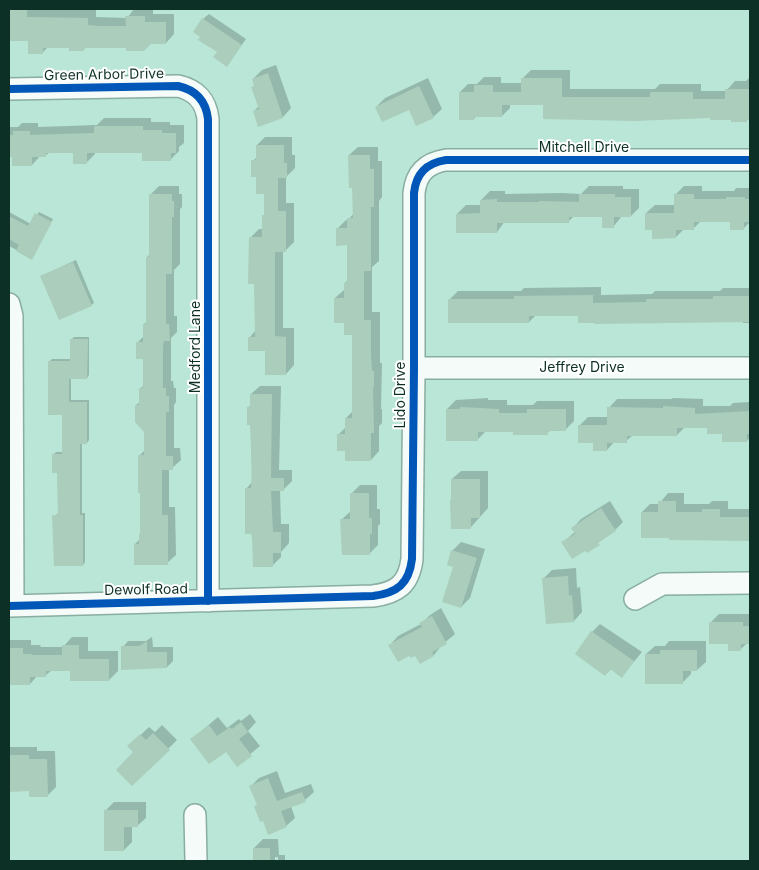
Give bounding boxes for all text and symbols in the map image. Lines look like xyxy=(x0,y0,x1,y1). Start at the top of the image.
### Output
street label: Green Arbor Drive xyxy=(44,66,164,84)
street label: Mitchell Drive xyxy=(539,140,629,156)
street label: Medford Lane xyxy=(188,301,204,393)
street label: Jeffrey Drive xyxy=(539,360,625,376)
street label: Lido Drive xyxy=(393,362,409,428)
street label: Dewolf Road xyxy=(104,581,188,599)

